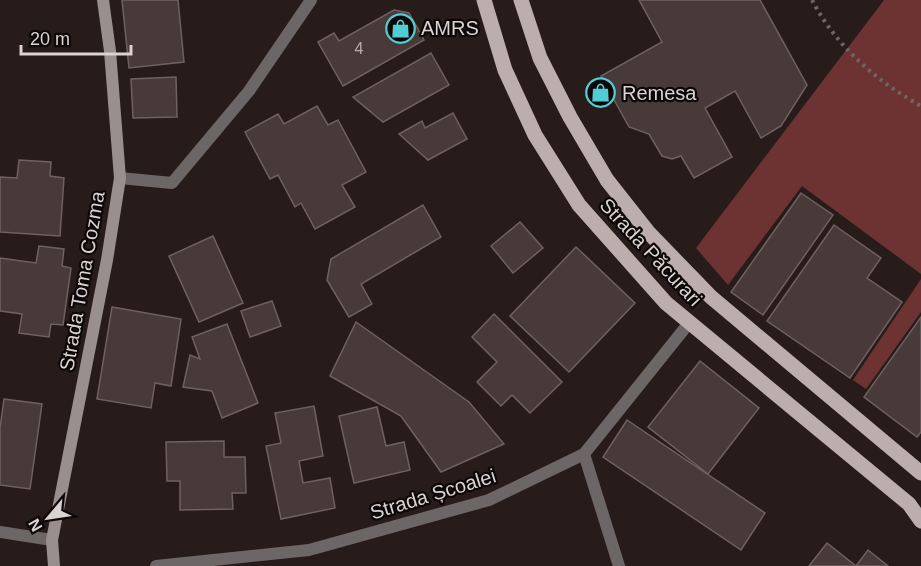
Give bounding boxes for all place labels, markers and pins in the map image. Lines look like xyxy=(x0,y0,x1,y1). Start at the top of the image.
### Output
shop icon: AMRS xyxy=(384,12,416,44)
place label: AMRS xyxy=(421,17,479,39)
shop icon: Remesa xyxy=(585,77,617,109)
place label: Remesa xyxy=(622,82,697,104)

